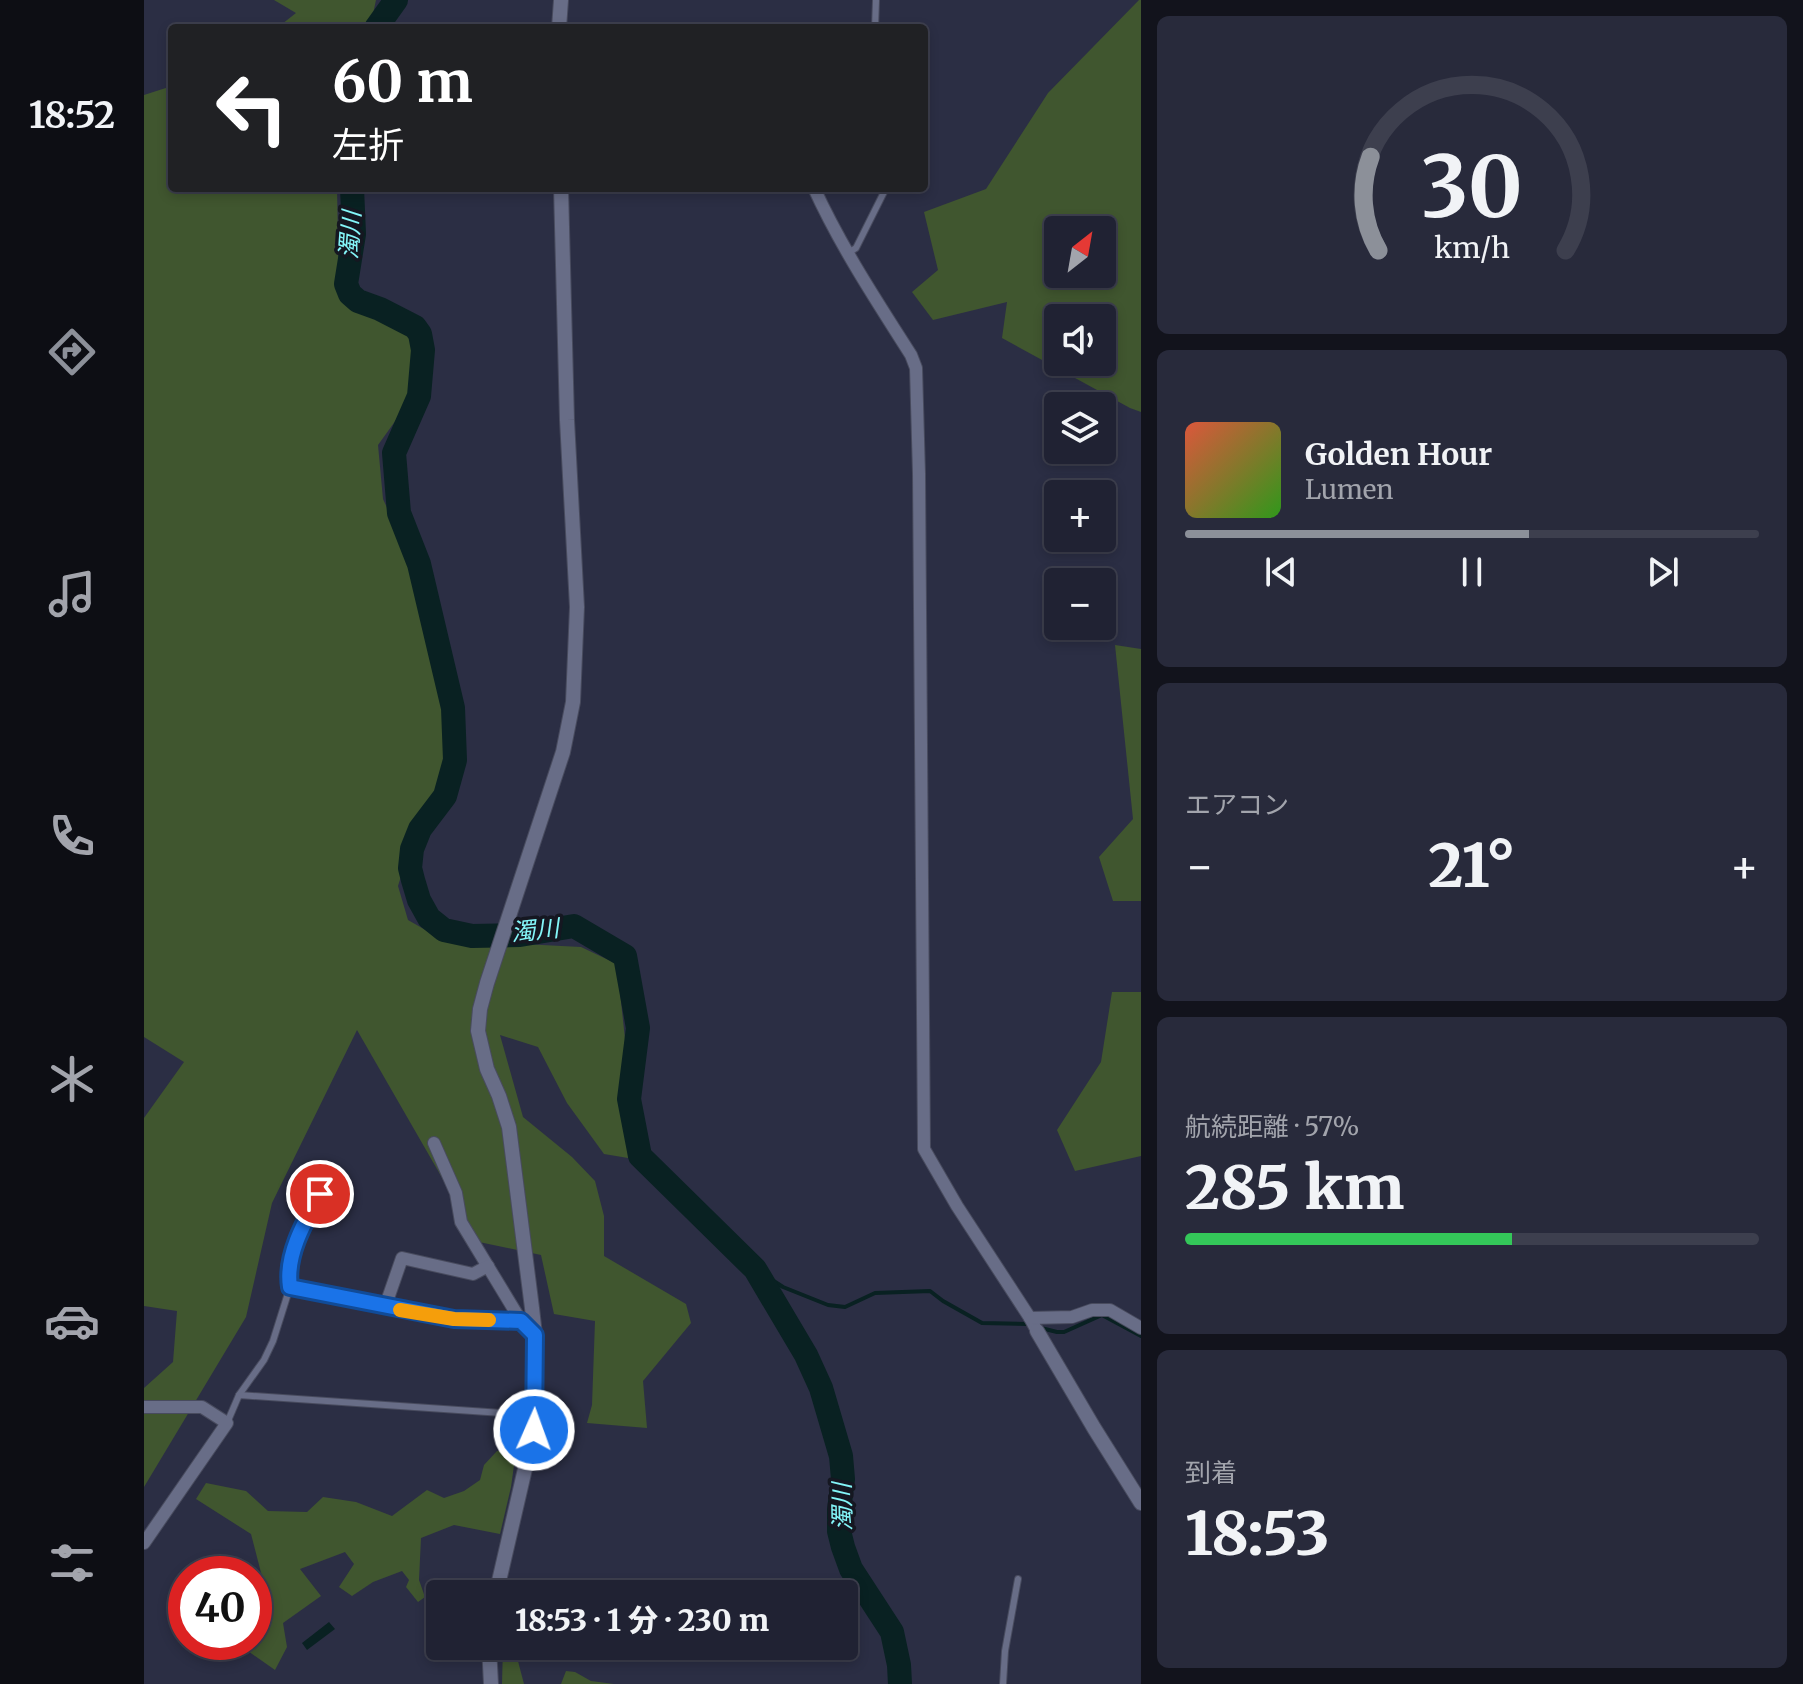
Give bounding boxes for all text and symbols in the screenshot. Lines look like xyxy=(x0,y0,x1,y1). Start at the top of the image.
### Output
text: 60 m xyxy=(332,47,473,117)
icon: left xyxy=(200,56,304,160)
text: 18:52 xyxy=(29,93,115,138)
text: 左折 xyxy=(332,123,404,168)
text: 30 xyxy=(1421,134,1523,239)
water label: 濁川 xyxy=(333,207,367,260)
north arrow xyxy=(1044,216,1116,288)
map controls xyxy=(1044,216,1116,640)
text: km/h xyxy=(1434,230,1510,266)
button: sound xyxy=(1044,304,1116,376)
icon: directions xyxy=(44,324,100,380)
button: layers xyxy=(1044,392,1116,464)
text: Golden Hour xyxy=(1305,435,1492,473)
text: Lumen xyxy=(1305,473,1394,506)
button: + xyxy=(1044,480,1116,552)
icon: previous xyxy=(1259,550,1303,594)
icon: pause xyxy=(1450,550,1494,594)
icon: next xyxy=(1641,550,1685,594)
icon: music xyxy=(44,566,100,622)
button: − xyxy=(1044,568,1116,640)
text: エアコン xyxy=(1185,788,1289,821)
icon: phone xyxy=(44,808,100,864)
text: 21° xyxy=(1428,828,1516,903)
text: − xyxy=(1185,839,1214,894)
text: + xyxy=(1730,839,1759,894)
water label: 濁川 xyxy=(510,912,563,948)
icon: climate xyxy=(44,1051,100,1107)
text: 航続距離 · 57% xyxy=(1185,1110,1360,1143)
text: 285 km xyxy=(1185,1150,1404,1225)
pin xyxy=(286,1160,354,1228)
icon: arrive xyxy=(298,1172,342,1216)
icon: car xyxy=(44,1293,100,1349)
position arrow xyxy=(492,1388,576,1472)
text: 到着 xyxy=(1185,1456,1237,1489)
water label: 濁川 xyxy=(826,1480,858,1531)
text: 18:53 xyxy=(1185,1496,1330,1571)
icon: filters xyxy=(44,1535,100,1591)
speed limit sign: 40 xyxy=(168,1556,272,1660)
text: 18:53 · 1 分 · 230 m xyxy=(515,1601,769,1639)

